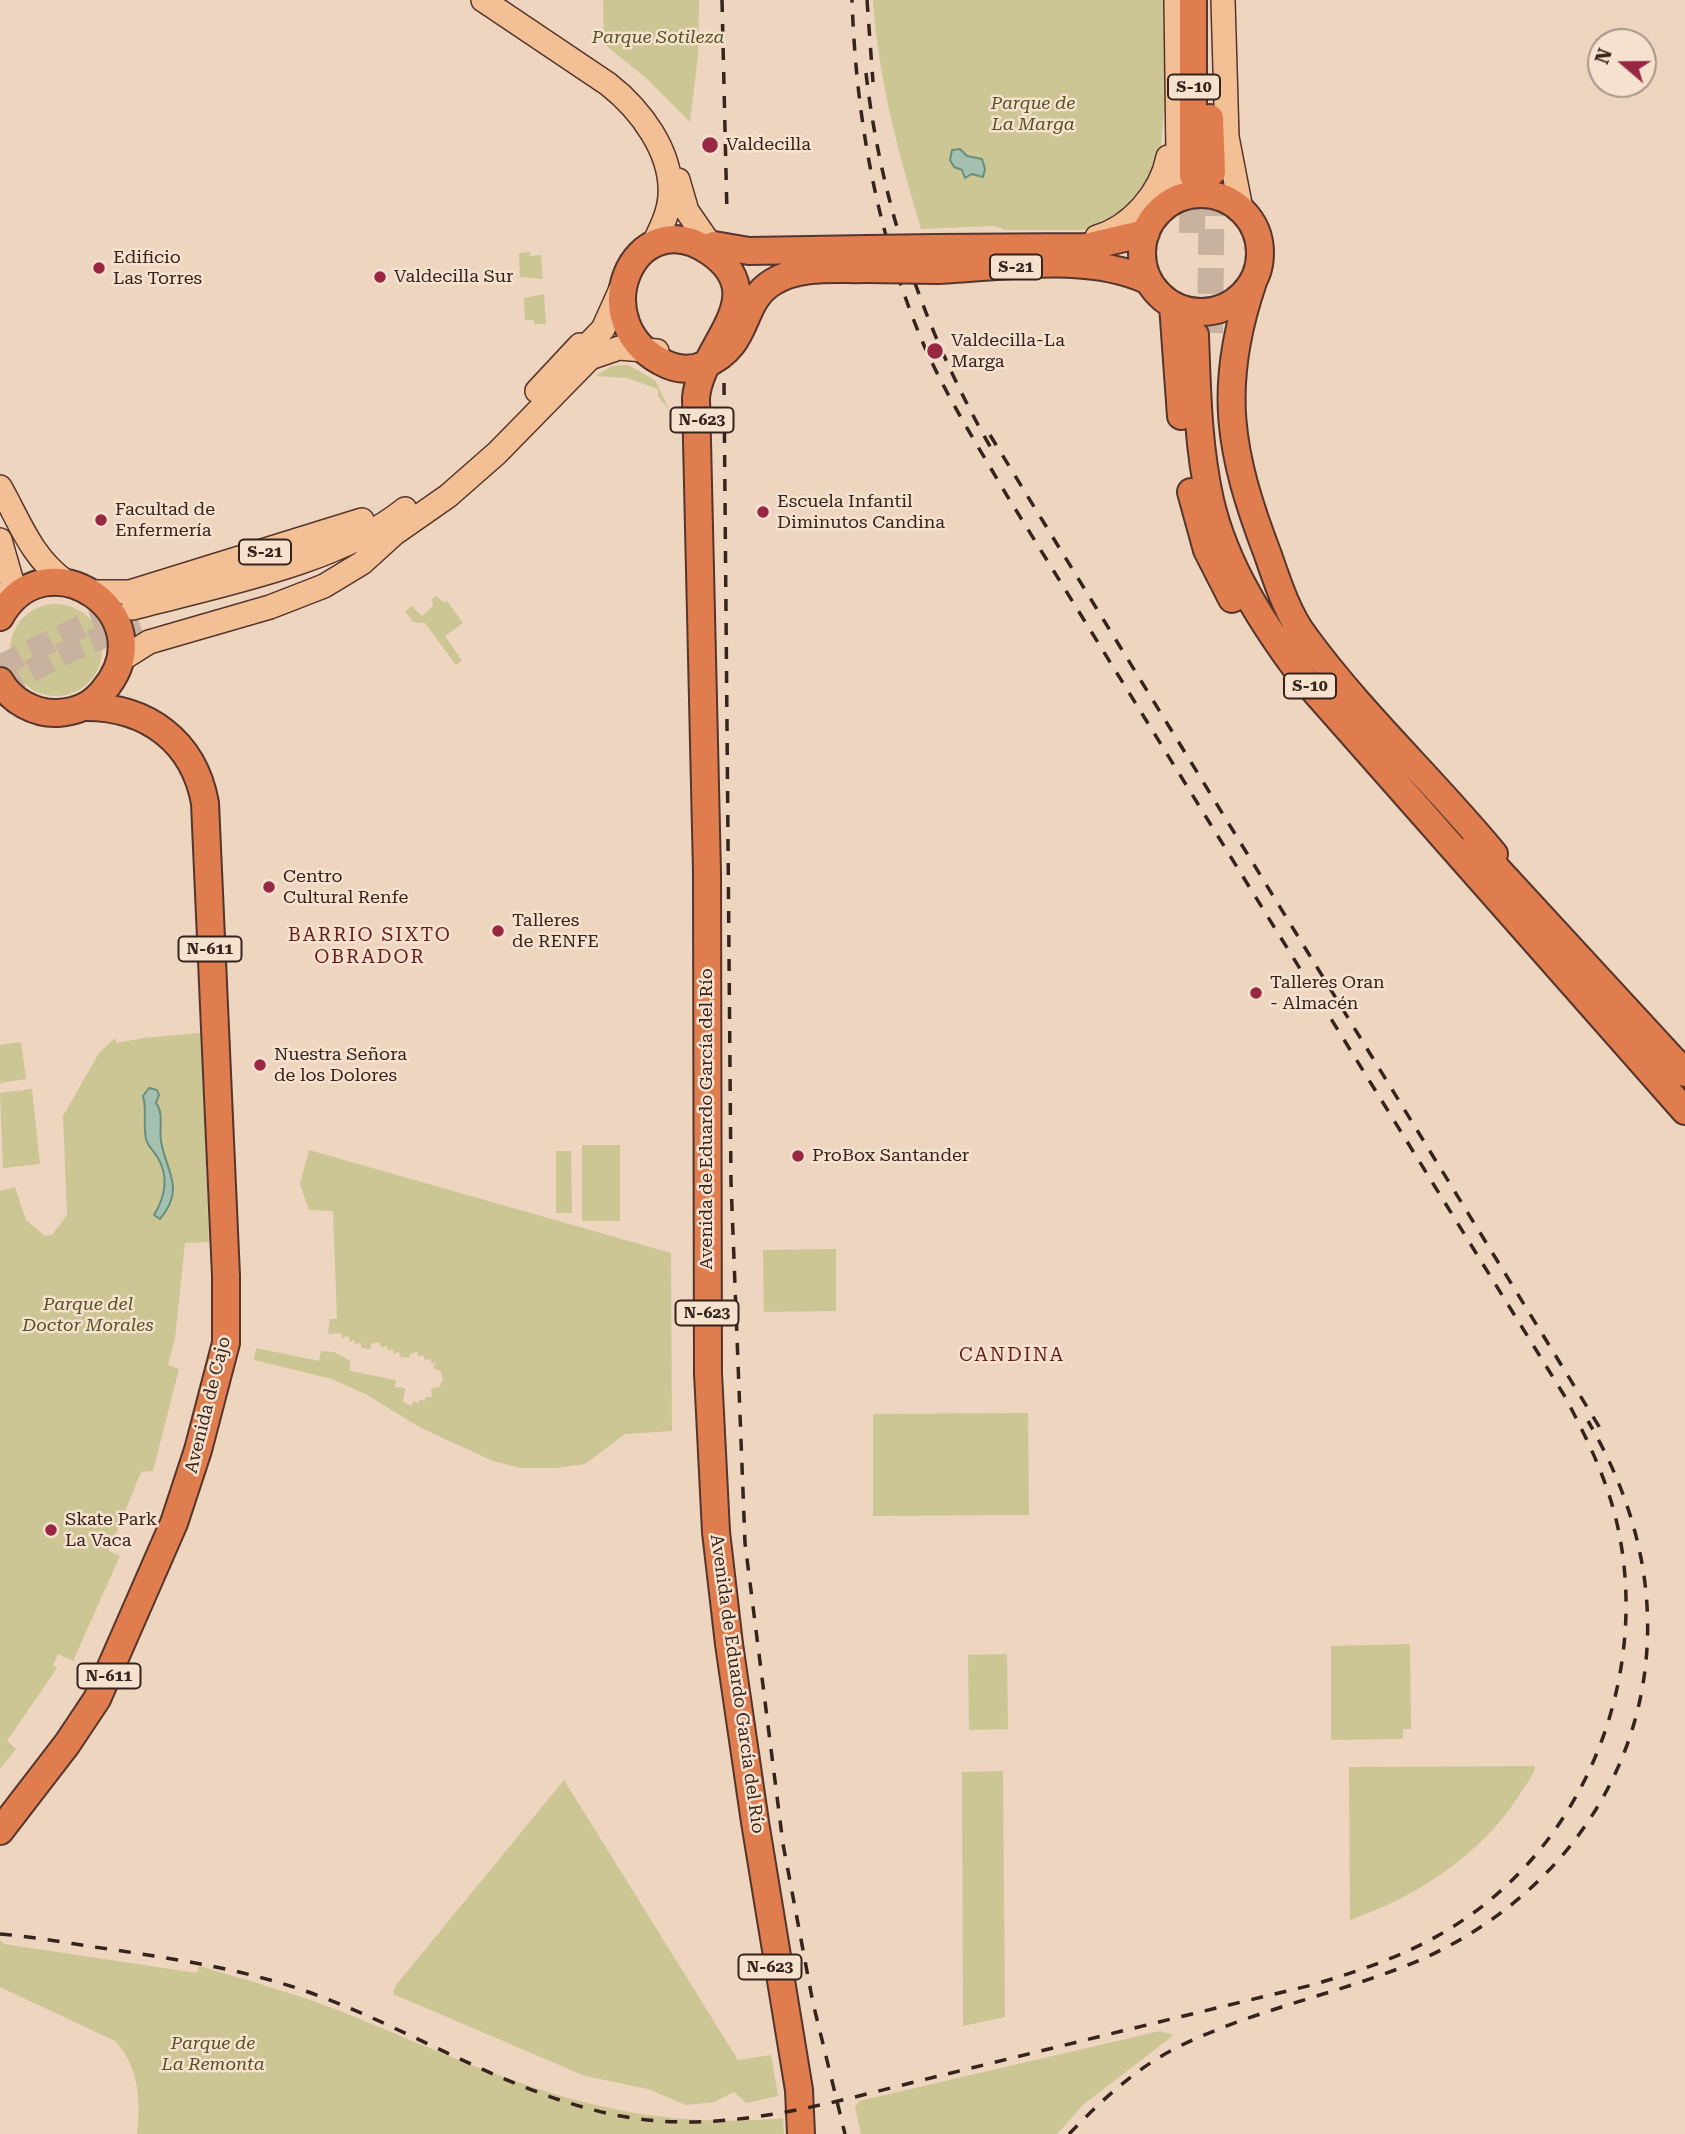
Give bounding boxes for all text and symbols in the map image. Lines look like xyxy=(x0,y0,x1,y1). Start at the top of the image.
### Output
park label: Parque Sotileza xyxy=(592,27,724,49)
north arrow xyxy=(1587,28,1657,98)
text: N xyxy=(1590,46,1617,67)
road number: S-10 xyxy=(1168,74,1220,100)
park label: Parque de La Marga xyxy=(991,93,1075,136)
place label: Valdecilla xyxy=(726,134,811,156)
marker: Valdecilla xyxy=(700,135,720,155)
place label: Edificio Las Torres xyxy=(113,247,202,290)
road number: S-21 xyxy=(990,255,1042,280)
marker: Edificio Las Torres xyxy=(91,260,107,276)
place label: Valdecilla Sur xyxy=(394,266,513,288)
marker: Valdecilla Sur xyxy=(372,269,388,285)
place label: Valdecilla-La Marga xyxy=(951,330,1065,372)
marker: Valdecilla-La Marga xyxy=(925,341,945,361)
road number: N-623 xyxy=(670,408,734,432)
place label: Escuela Infantil Diminutos Candina xyxy=(777,491,945,534)
place label: Facultad de Enfermería xyxy=(115,499,215,542)
marker: Escuela Infantil Diminutos Candina xyxy=(755,504,771,520)
marker: Facultad de Enfermería xyxy=(93,512,109,528)
road number: S-21 xyxy=(239,540,291,565)
road number: S-10 xyxy=(1284,674,1336,698)
place label: Centro Cultural Renfe xyxy=(283,866,408,908)
marker: Centro Cultural Renfe xyxy=(261,879,277,895)
place label: Talleres de RENFE xyxy=(512,910,599,953)
marker: Talleres de RENFE xyxy=(490,923,506,939)
district label: BARRIO SIXTO OBRADOR xyxy=(290,924,450,968)
road number: N-611 xyxy=(178,937,242,962)
street label: Avenida de Eduardo García del Río xyxy=(696,968,718,1270)
place label: Talleres Oran - Almacén xyxy=(1270,972,1385,1014)
marker: Talleres Oran - Almacén xyxy=(1248,985,1264,1001)
place label: Nuestra Señora de los Dolores xyxy=(274,1044,407,1086)
marker: Nuestra Señora de los Dolores xyxy=(252,1057,268,1073)
place label: ProBox Santander xyxy=(812,1145,969,1167)
marker: ProBox Santander xyxy=(790,1148,806,1164)
park label: Parque del Doctor Morales xyxy=(22,1294,154,1336)
road number: N-623 xyxy=(676,1301,738,1326)
street label: Avenida de Cajo xyxy=(181,1334,235,1476)
district label: CANDINA xyxy=(960,1344,1064,1366)
place label: Skate Park La Vaca xyxy=(65,1509,157,1552)
marker: Skate Park La Vaca xyxy=(43,1522,59,1538)
street label: Avenida de Eduardo García del Río xyxy=(705,1533,769,1835)
road number: N-611 xyxy=(78,1664,140,1688)
road number: N-623 xyxy=(738,1954,802,1980)
park label: Parque de La Remonta xyxy=(162,2033,264,2076)

